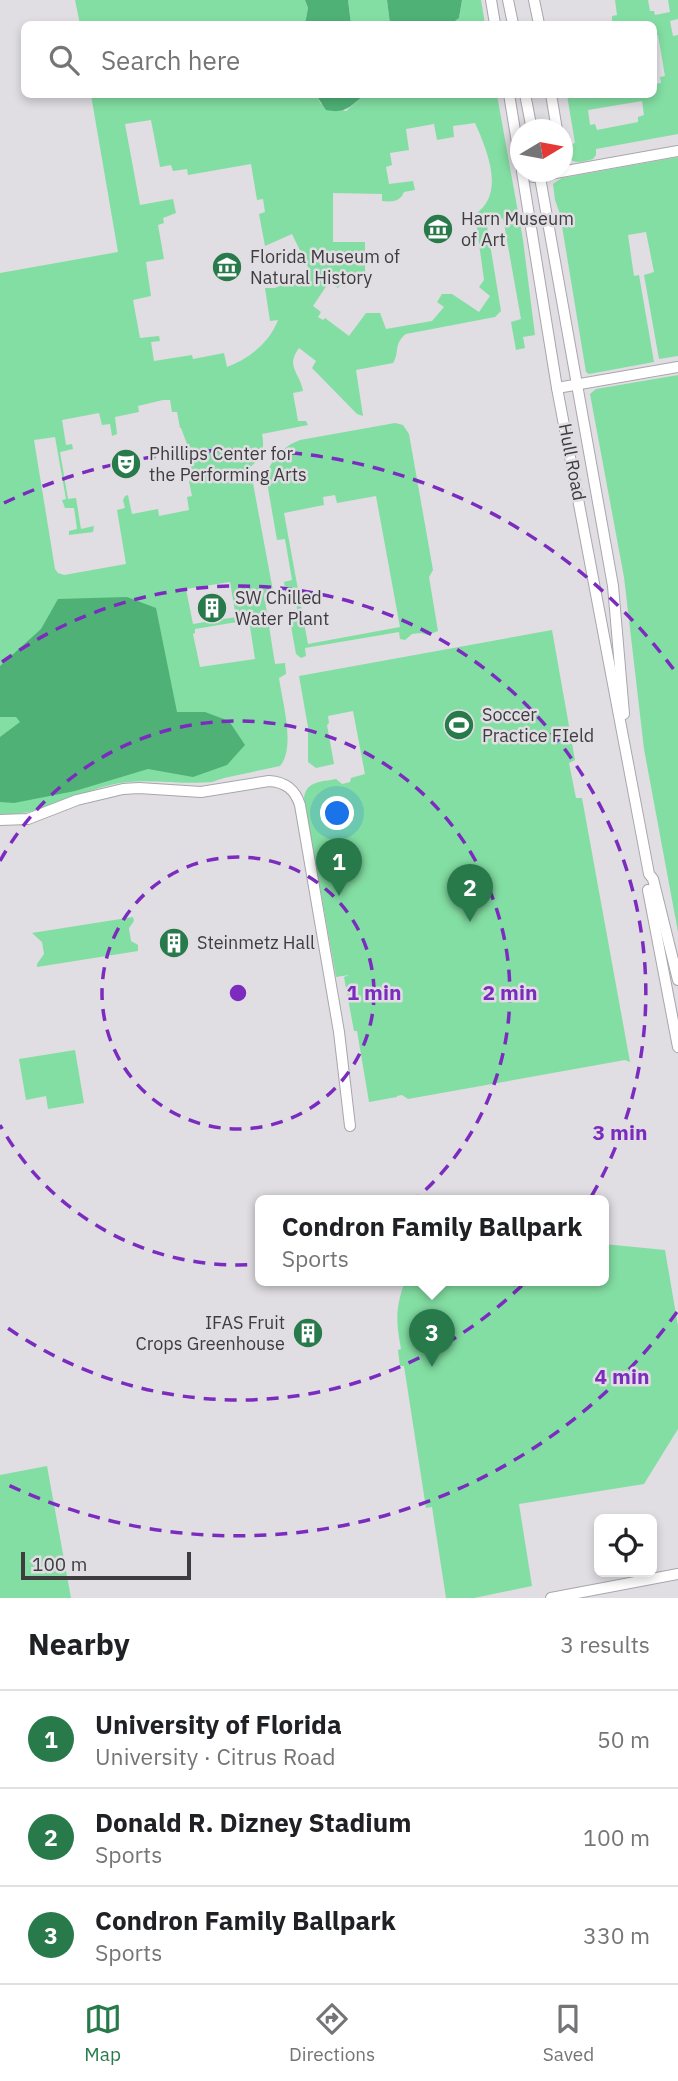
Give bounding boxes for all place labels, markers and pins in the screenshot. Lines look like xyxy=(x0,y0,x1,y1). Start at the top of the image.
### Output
place label: Harn Museum of Art xyxy=(461,207,574,251)
museum icon: Harn Museum of Art xyxy=(421,212,455,246)
place label: Florida Museum of Natural History xyxy=(250,245,400,289)
museum icon: Florida Museum of Natural History xyxy=(210,250,244,284)
place label: Phillips Center for the Performing Arts xyxy=(149,442,307,486)
theatre icon: Phillips Center for the Performing Arts xyxy=(109,447,143,481)
place label: SW Chilled Water Plant xyxy=(235,586,329,630)
building icon: SW Chilled Water Plant xyxy=(195,591,229,625)
place label: Soccer Practice FIeld xyxy=(482,703,594,747)
sports icon: Soccer Practice FIeld xyxy=(442,708,476,742)
pin: 1 xyxy=(316,838,362,896)
pin: 2 xyxy=(447,864,493,922)
building icon: Steinmetz Hall xyxy=(157,926,191,960)
place label: Steinmetz Hall xyxy=(197,931,315,954)
centre of rings xyxy=(226,981,250,1005)
pin: 3 xyxy=(409,1309,455,1367)
place label: IFAS Fruit Crops Greenhouse xyxy=(136,1311,285,1355)
building icon: IFAS Fruit Crops Greenhouse xyxy=(291,1316,325,1350)

